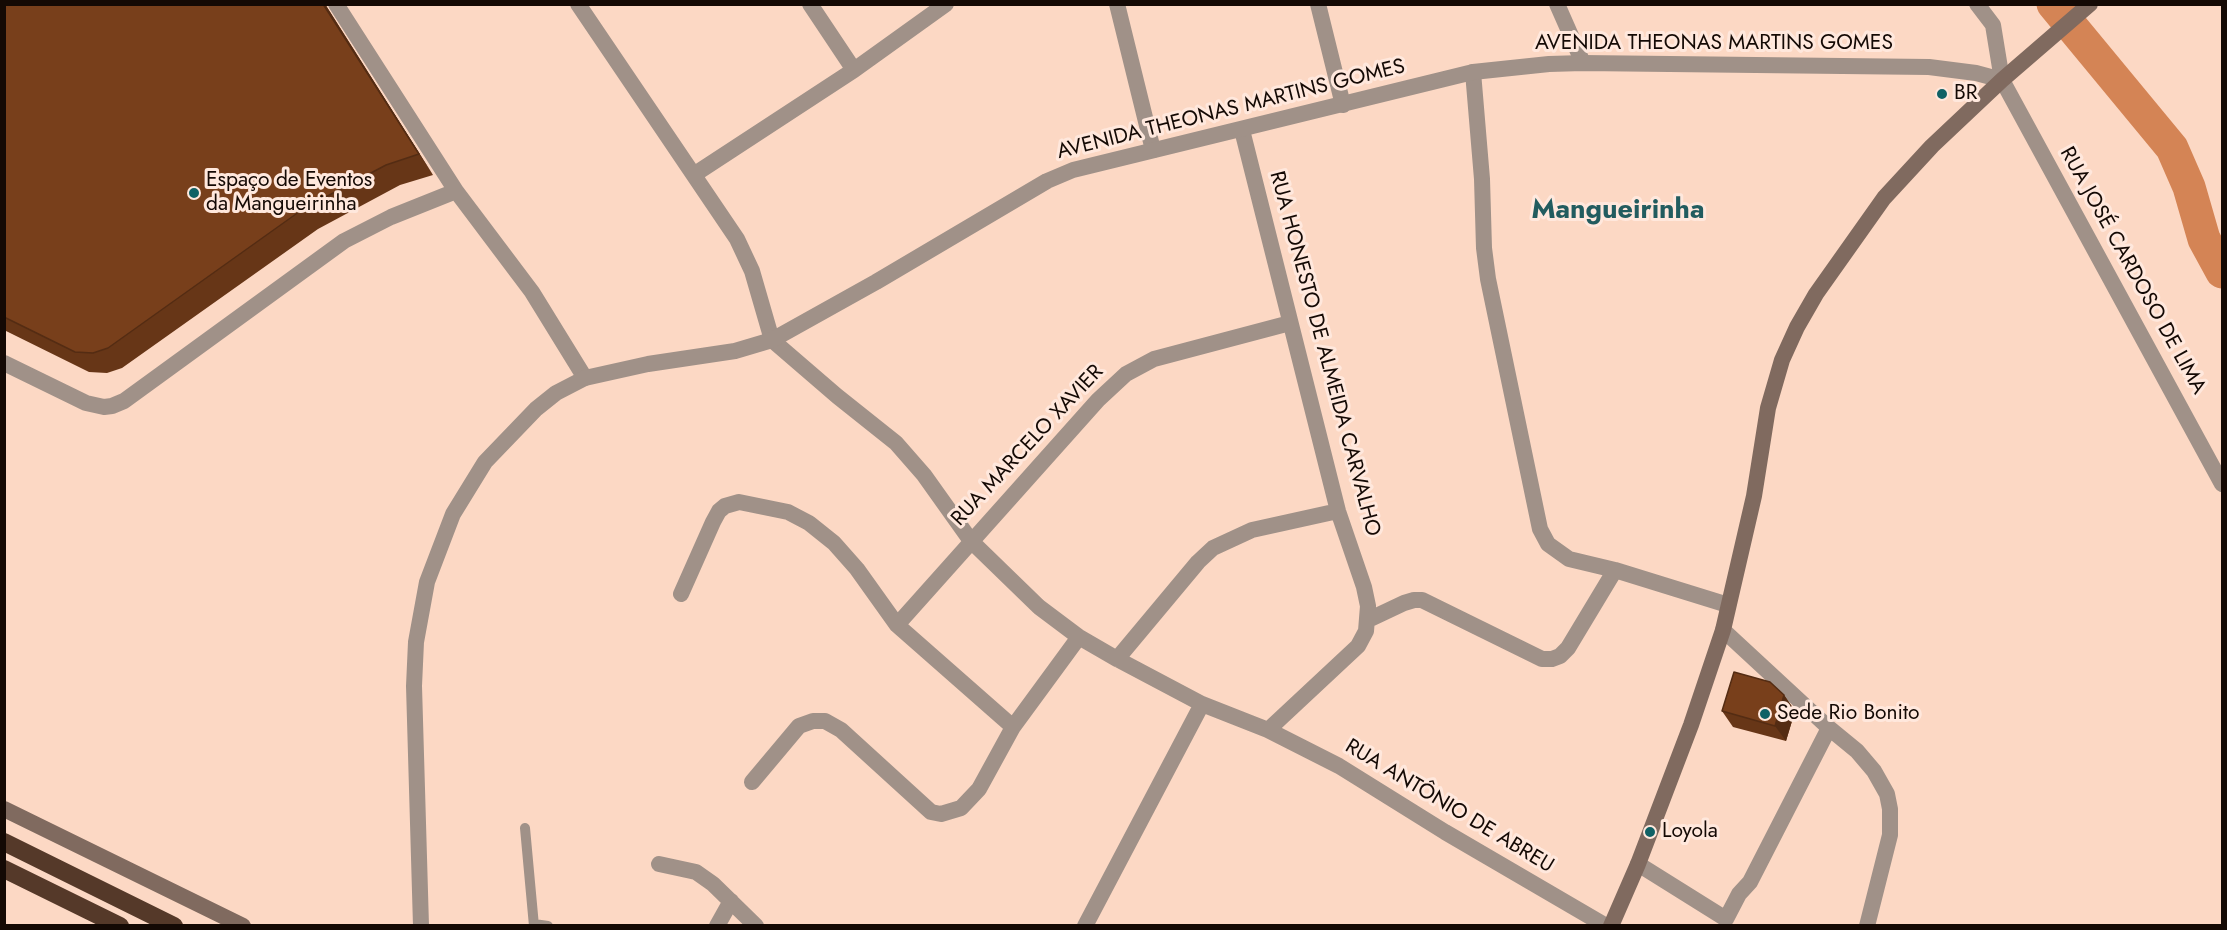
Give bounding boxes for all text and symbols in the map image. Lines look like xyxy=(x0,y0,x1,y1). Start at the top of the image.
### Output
street label: AVENIDA THEONAS MARTINS GOMES xyxy=(1535,31,1893,57)
street label: AVENIDA THEONAS MARTINS GOMES xyxy=(1054,54,1408,166)
place label: BR xyxy=(1954,81,1977,107)
marker: BR xyxy=(1935,87,1949,101)
street label: RUA JOSÉ CARDOSO DE LIMA xyxy=(2053,143,2211,399)
place label: Espaço de Eventos da Mangueirinha xyxy=(206,168,372,218)
street label: RUA HONESTO DE ALMEIDA CARVALHO xyxy=(1263,169,1385,539)
marker: Espaço de Eventos da Mangueirinha xyxy=(187,186,201,200)
district label: Mangueirinha xyxy=(1531,195,1705,227)
street label: RUA MARCELO XAVIER xyxy=(947,360,1109,532)
place label: Sede Rio Bonito xyxy=(1777,701,1920,727)
marker: Sede Rio Bonito xyxy=(1758,707,1772,721)
street label: RUA ANTÔNIO DE ABREU xyxy=(1340,735,1558,879)
place label: Loyola xyxy=(1662,819,1718,845)
marker: Loyola xyxy=(1643,825,1657,839)

